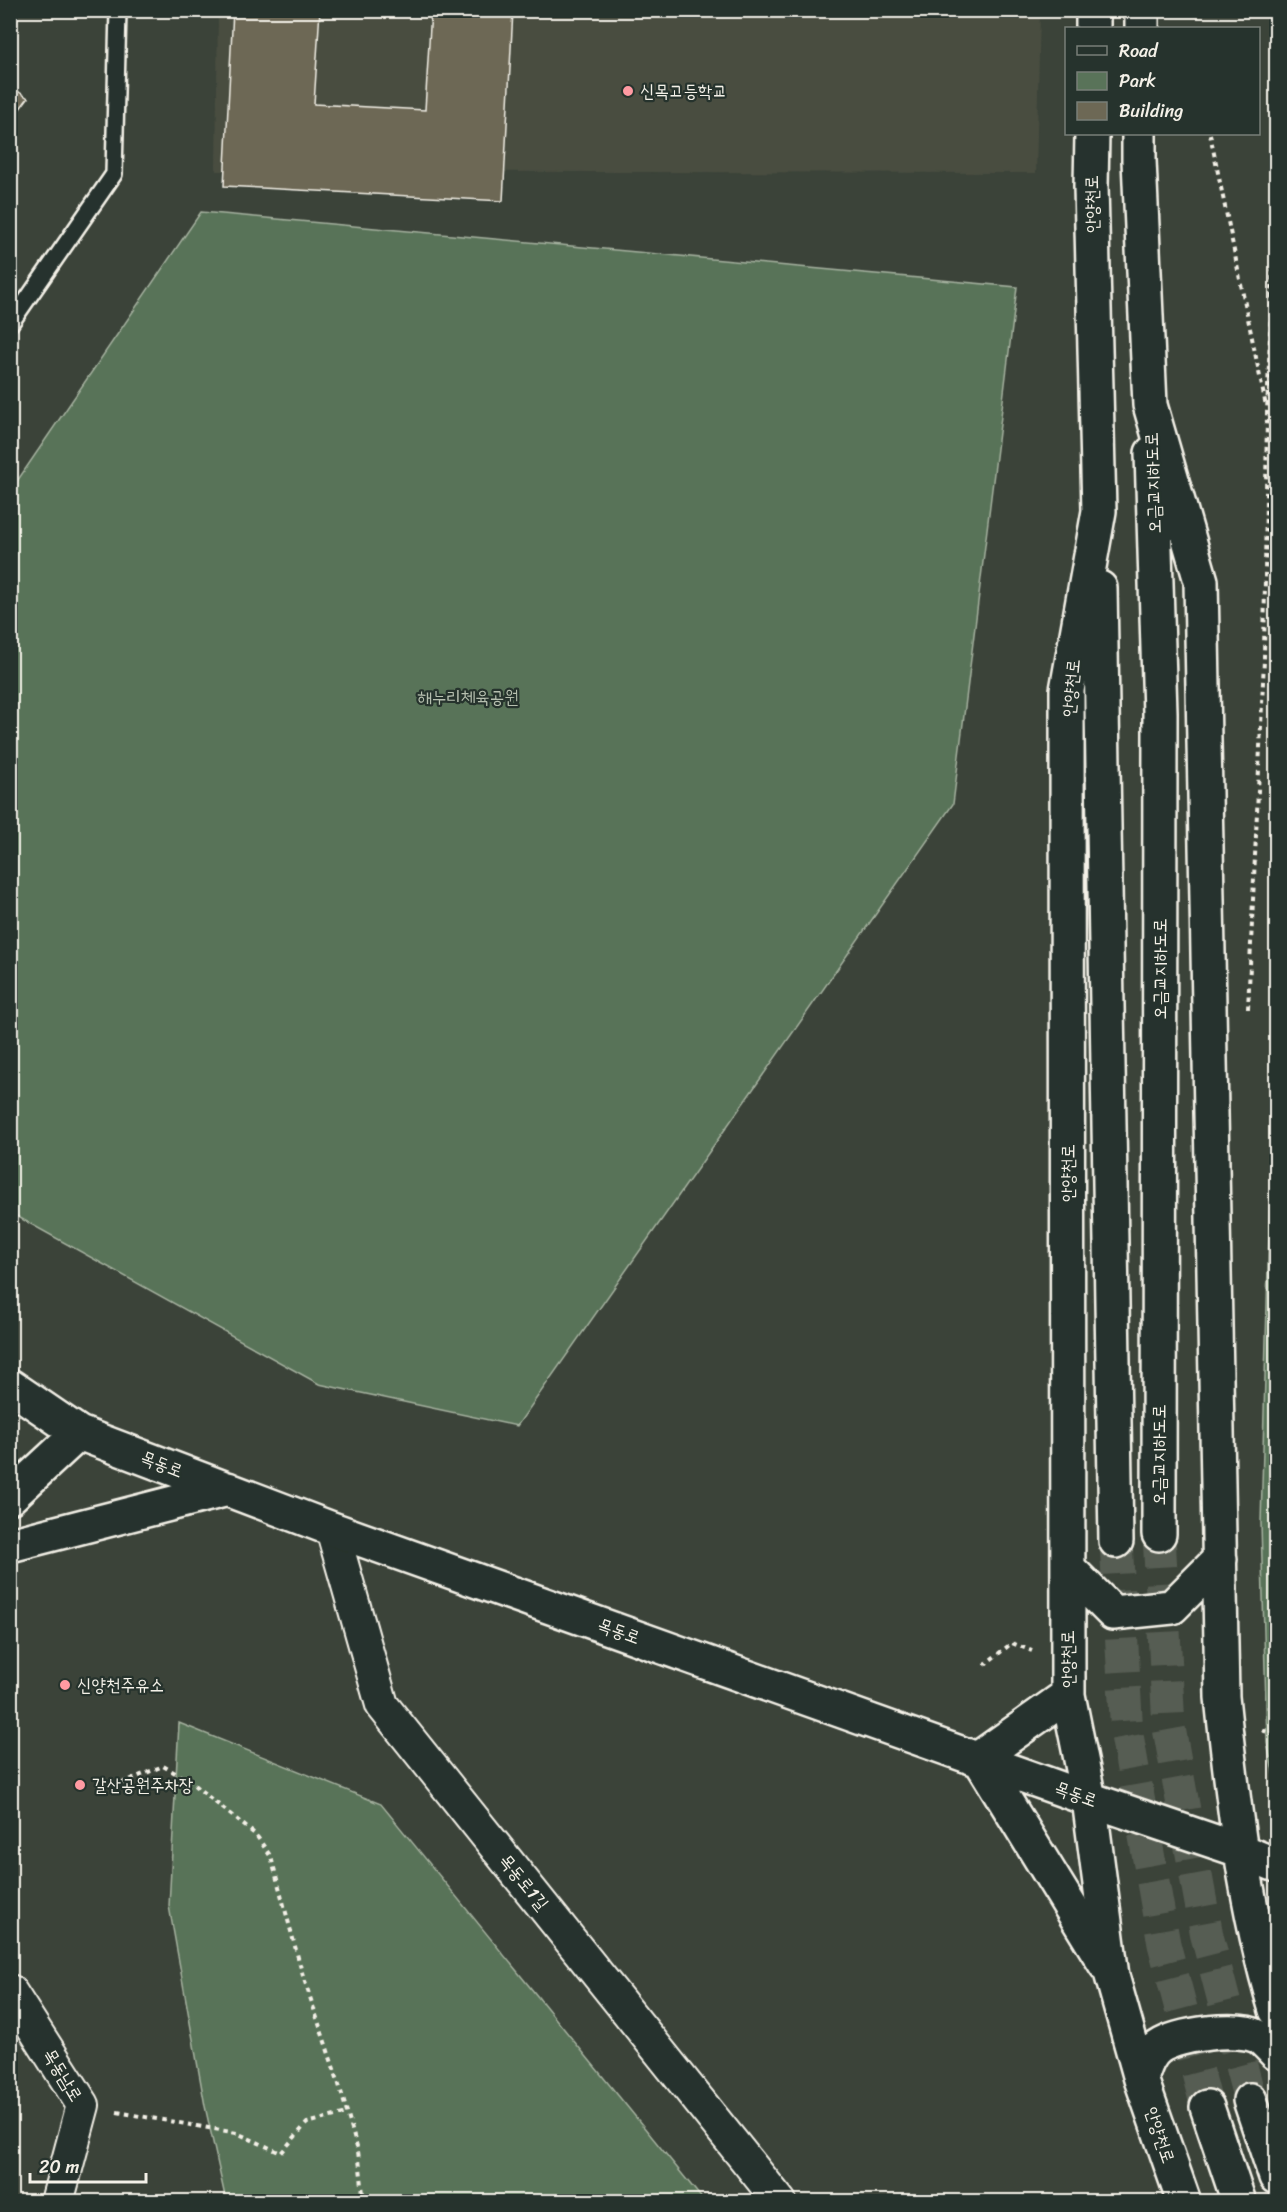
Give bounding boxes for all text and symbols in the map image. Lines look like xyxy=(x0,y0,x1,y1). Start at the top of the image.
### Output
legend xyxy=(1065,27,1260,135)
text: Road xyxy=(1119,35,1159,67)
text: Park xyxy=(1119,65,1156,97)
place label: 신목고등학교 xyxy=(640,75,727,107)
marker: 신목고등학교 xyxy=(621,84,635,98)
text: Building xyxy=(1119,95,1183,127)
street label: 안양천로 xyxy=(1075,175,1109,233)
street label: 오금교지하도로 xyxy=(1135,432,1171,534)
street label: 안양천로 xyxy=(1053,658,1089,718)
park label: 해누리체육공원 xyxy=(417,681,519,713)
street label: 오금교지하도로 xyxy=(1144,918,1176,1020)
street label: 안양천로 xyxy=(1052,1144,1084,1202)
street label: 오금교지하도로 xyxy=(1143,1404,1175,1506)
street label: 목동로 xyxy=(136,1441,188,1487)
street label: 목동로 xyxy=(593,1609,645,1653)
street label: 안양천로 xyxy=(1051,1630,1085,1688)
place label: 신양천주유소 xyxy=(77,1669,164,1701)
marker: 신양천주유소 xyxy=(58,1678,72,1692)
place label: 갈산공원주차장 xyxy=(92,1769,193,1801)
street label: 목동로 xyxy=(1050,1772,1102,1816)
marker: 갈산공원주차장 xyxy=(73,1778,87,1792)
street label: 목동로1길 xyxy=(491,1846,557,1918)
street label: 목동남로 xyxy=(34,2042,92,2108)
street label: 안양천로 xyxy=(1135,2102,1185,2168)
scale bar xyxy=(30,2146,146,2184)
text: 20 m xyxy=(39,2151,79,2183)

